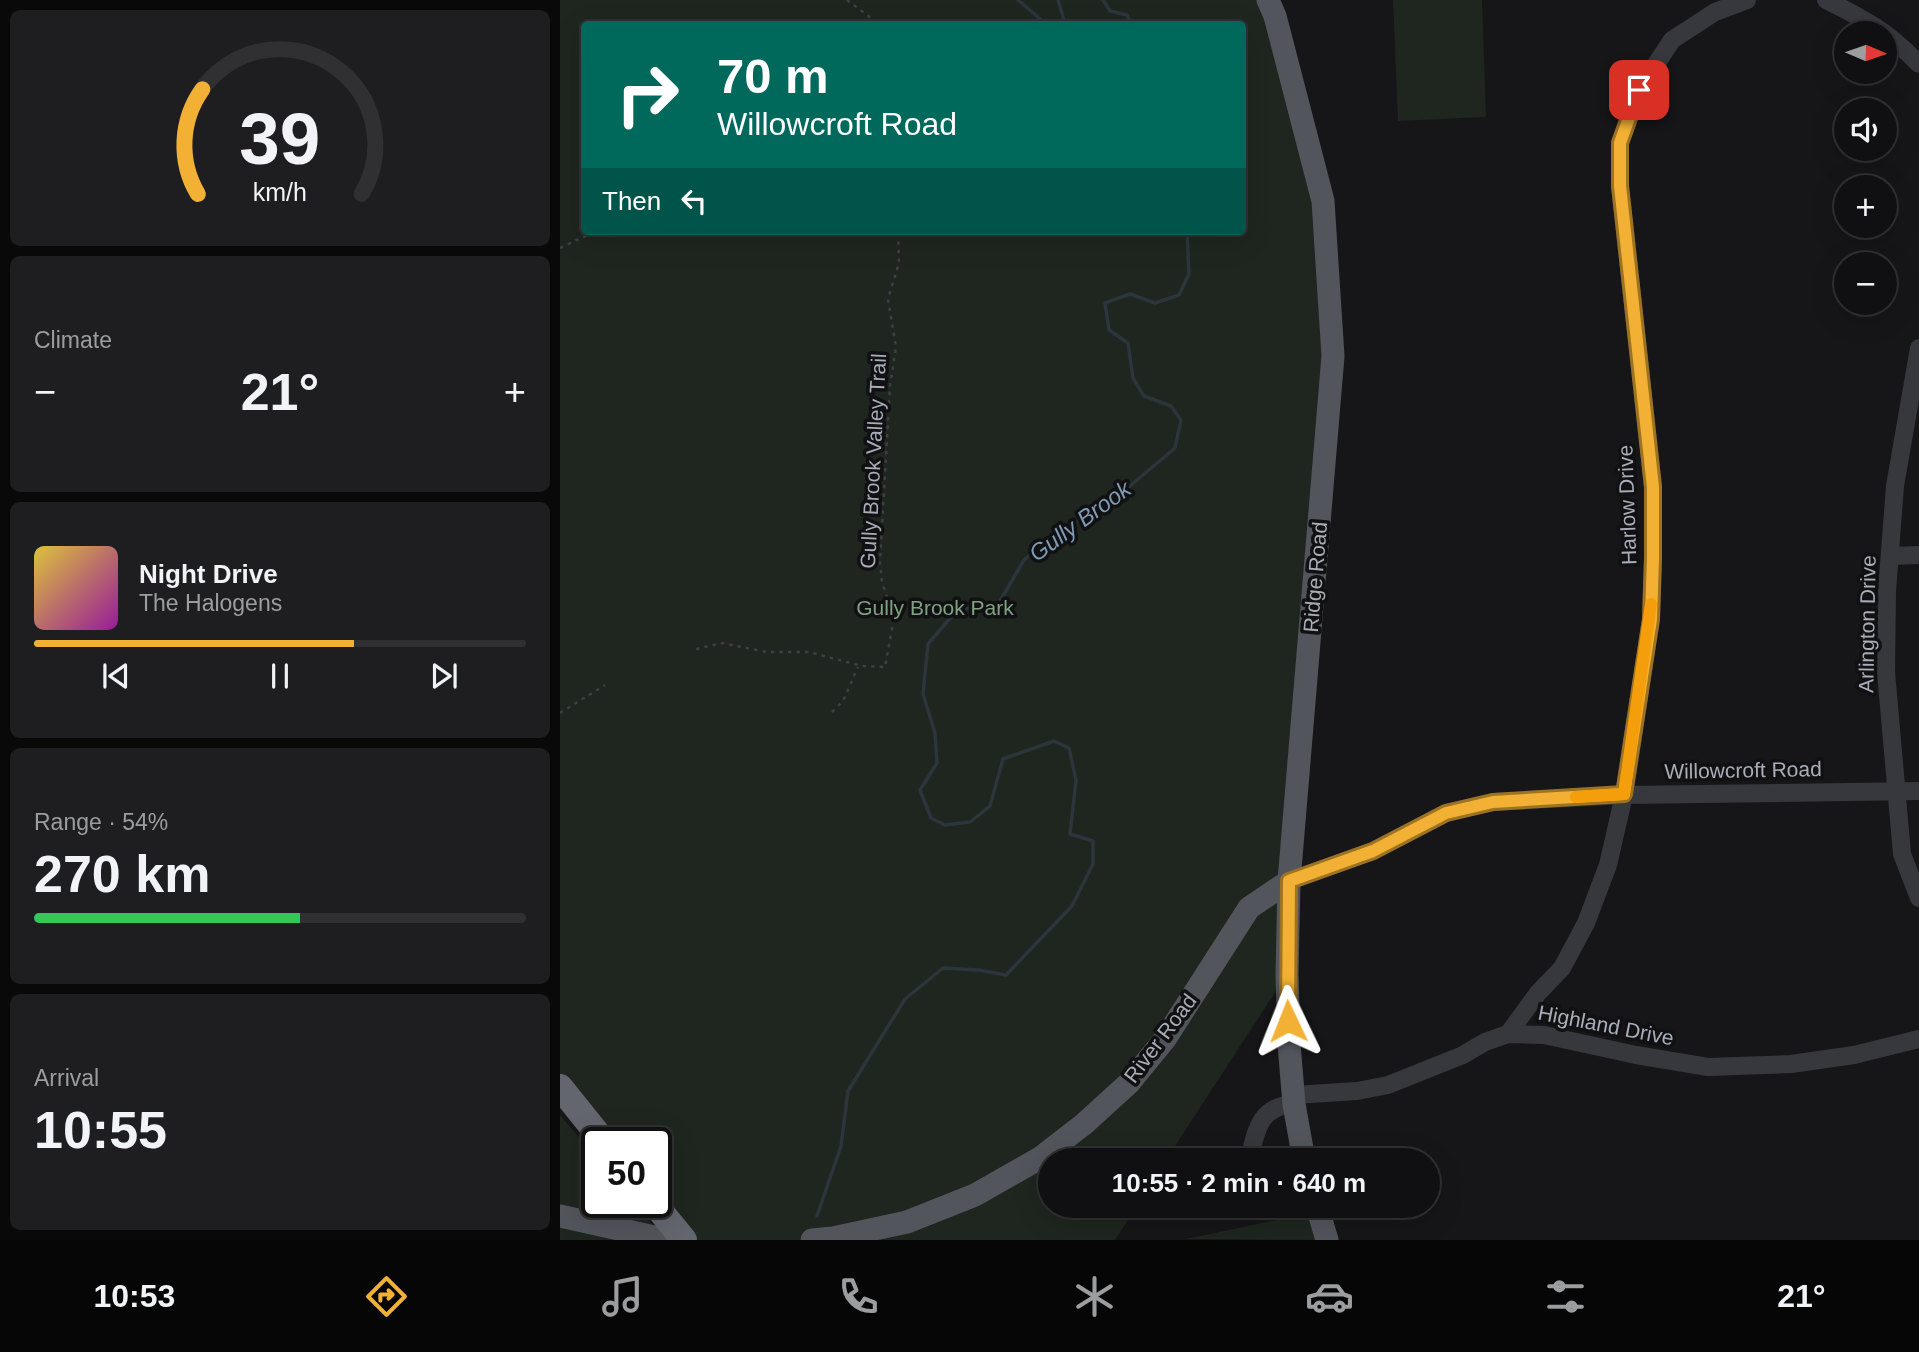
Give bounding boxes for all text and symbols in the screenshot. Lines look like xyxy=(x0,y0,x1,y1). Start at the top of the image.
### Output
north arrow xyxy=(1834,21,1897,84)
map controls xyxy=(1834,21,1897,315)
icon: right xyxy=(602,49,693,140)
text: 70 m xyxy=(717,49,829,103)
pin xyxy=(1609,60,1669,120)
icon: arrive xyxy=(1620,71,1658,109)
text: 39 xyxy=(240,98,320,179)
button: sound xyxy=(1834,98,1897,161)
text: Willowcroft Road xyxy=(717,106,957,142)
button: + xyxy=(1834,175,1897,238)
text: km/h xyxy=(253,178,307,206)
icon: left xyxy=(675,182,713,220)
text: Then xyxy=(602,186,661,216)
button: − xyxy=(1834,252,1897,315)
text: Climate xyxy=(34,327,112,353)
street label: Gully Brook Valley Trail xyxy=(856,353,890,569)
text: 21° xyxy=(241,363,319,421)
text: − xyxy=(34,371,56,413)
text: + xyxy=(504,371,526,413)
street label: Harlow Drive xyxy=(1613,445,1641,565)
water label: Gully Brook xyxy=(1024,475,1137,566)
street label: Ridge Road xyxy=(1299,521,1331,633)
street label: Arlington Drive xyxy=(1854,555,1880,693)
text: Night Drive xyxy=(139,559,278,589)
text: The Halogens xyxy=(139,590,282,616)
park label: Gully Brook Park xyxy=(856,596,1014,619)
icon: previous xyxy=(97,657,135,695)
icon: pause xyxy=(261,657,299,695)
icon: next xyxy=(425,657,463,695)
street label: Willowcroft Road xyxy=(1664,757,1822,783)
text: Range · 54% xyxy=(34,809,168,835)
text: 270 km xyxy=(34,845,210,903)
position arrow xyxy=(1251,984,1325,1058)
street label: River Road xyxy=(1119,989,1201,1087)
street label: Highland Drive xyxy=(1536,1001,1676,1049)
text: Arrival xyxy=(34,1065,99,1091)
text: 10:55 xyxy=(34,1101,167,1159)
speed limit sign: 50 xyxy=(581,1127,672,1218)
text: 10:55 · 2 min · 640 m xyxy=(1112,1168,1366,1198)
icon: directions xyxy=(362,1272,411,1321)
icon: music xyxy=(598,1272,647,1321)
icon: phone xyxy=(834,1272,883,1321)
icon: climate xyxy=(1070,1272,1119,1321)
icon: car xyxy=(1305,1272,1354,1321)
icon: filters xyxy=(1541,1272,1590,1321)
text: 10:53 xyxy=(93,1278,175,1314)
text: 21° xyxy=(1777,1278,1826,1314)

